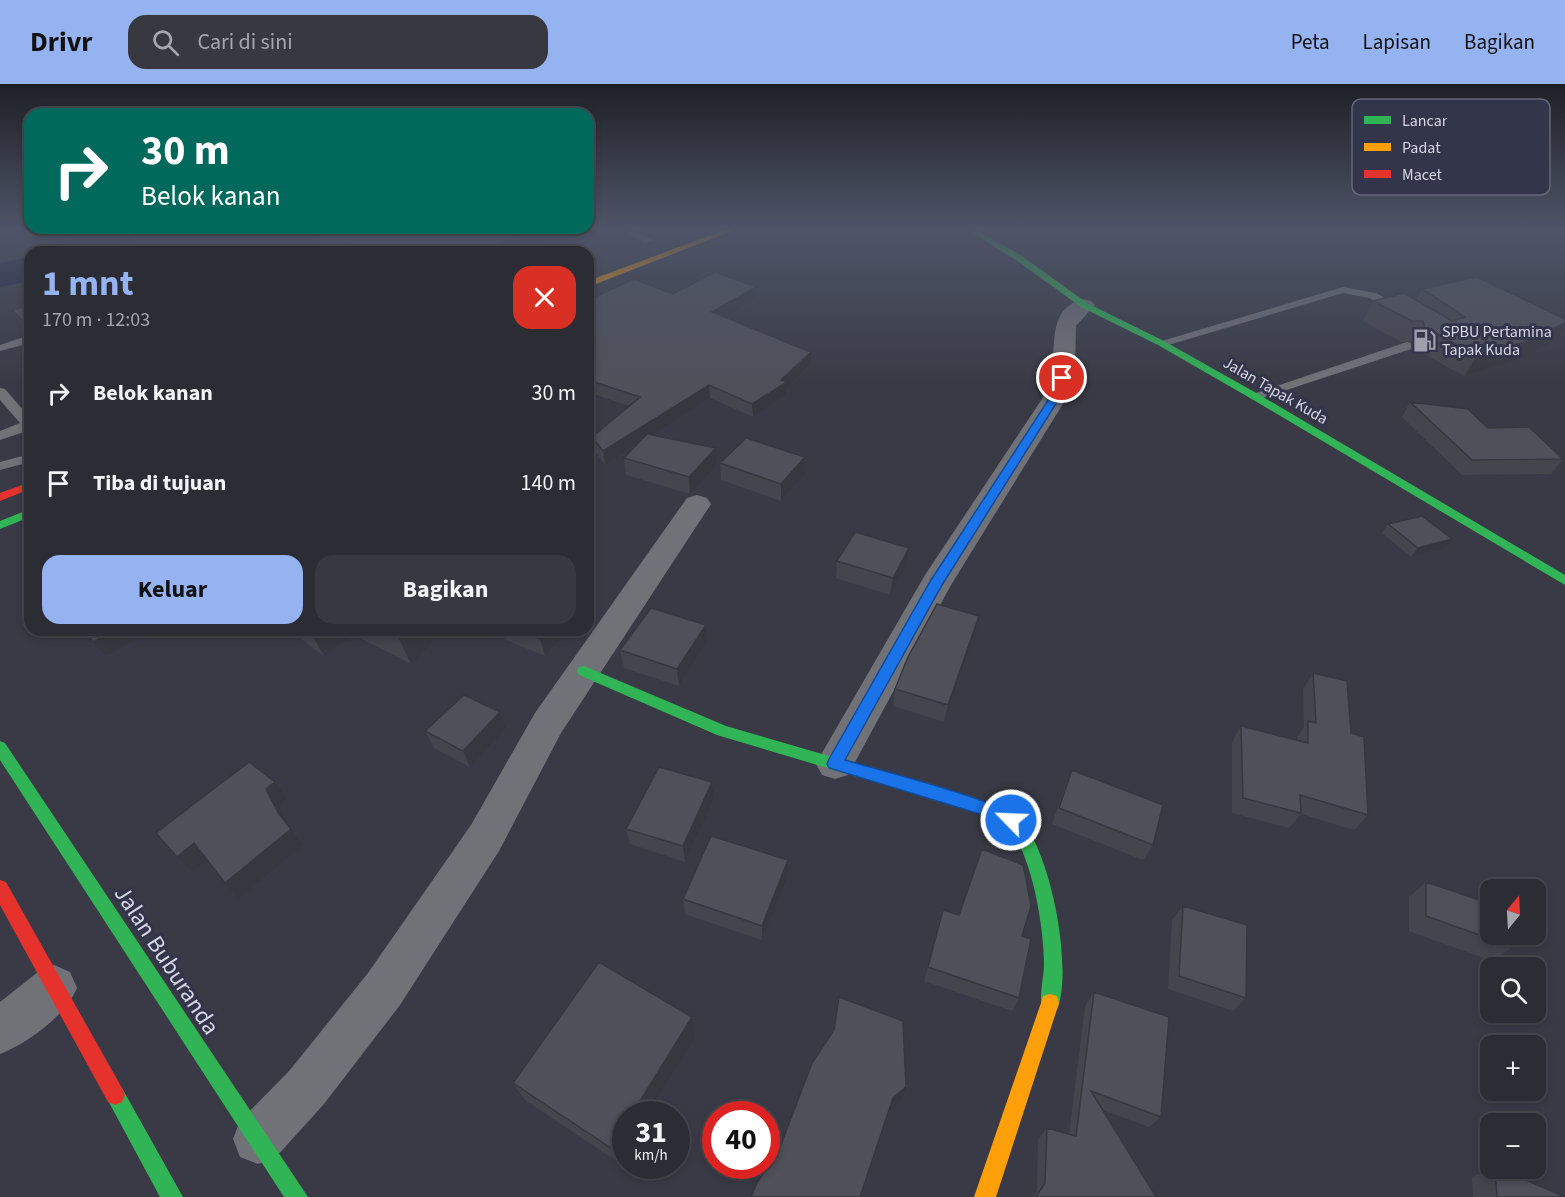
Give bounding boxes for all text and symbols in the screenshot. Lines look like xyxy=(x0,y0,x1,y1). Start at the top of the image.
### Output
search box xyxy=(128,15,548,69)
text: Drivr xyxy=(30,22,92,62)
icon: search xyxy=(149,26,182,59)
text: Cari di sini xyxy=(197,26,293,58)
text: Peta xyxy=(1291,27,1330,57)
text: Lapisan xyxy=(1363,27,1431,57)
text: Bagikan xyxy=(1464,27,1535,57)
legend xyxy=(1352,99,1550,195)
text: Lancar xyxy=(1402,110,1448,132)
text: 30 m xyxy=(141,121,230,181)
icon: right xyxy=(42,132,120,210)
text: Padat xyxy=(1402,137,1441,159)
text: Macet xyxy=(1402,164,1442,186)
text: Belok kanan xyxy=(141,177,280,216)
text: 1 mnt xyxy=(42,258,133,309)
button: close xyxy=(513,266,576,329)
text: 170 m · 12:03 xyxy=(42,306,150,334)
place label: SPBU Pertamina Tapak Kuda xyxy=(1442,321,1552,361)
fuel station icon: SPBU Pertamina Tapak Kuda xyxy=(1411,327,1437,353)
pin xyxy=(1036,352,1087,403)
street label: Jalan Tapak Kuda xyxy=(1219,352,1332,430)
icon: arrive xyxy=(1045,361,1078,394)
icon: right xyxy=(42,377,75,410)
text: Belok kanan xyxy=(93,377,213,409)
text: 30 m xyxy=(531,377,576,409)
icon: arrive xyxy=(42,467,75,500)
text: Tiba di tujuan xyxy=(93,467,226,499)
text: 140 m xyxy=(521,467,576,499)
button: Keluar xyxy=(42,555,303,624)
button: Bagikan xyxy=(315,555,576,624)
position arrow xyxy=(979,788,1043,852)
street label: Jalan Buburanda xyxy=(105,879,228,1042)
north arrow xyxy=(1480,879,1546,945)
map controls xyxy=(1480,879,1546,1179)
button: search xyxy=(1480,957,1546,1023)
button: + xyxy=(1480,1035,1546,1101)
speed limit sign: 40 xyxy=(702,1101,780,1179)
text: 31 xyxy=(635,1111,667,1154)
button: − xyxy=(1480,1113,1546,1179)
text: km/h xyxy=(634,1145,668,1166)

